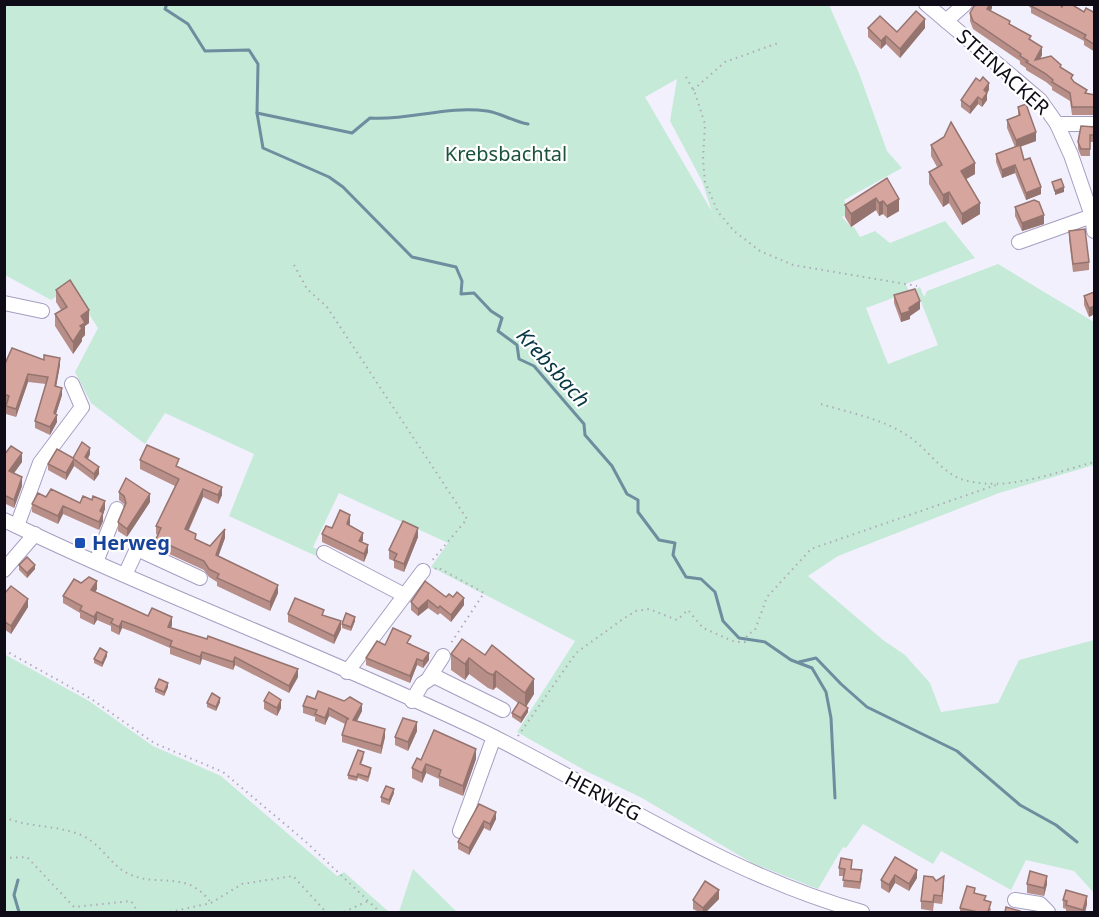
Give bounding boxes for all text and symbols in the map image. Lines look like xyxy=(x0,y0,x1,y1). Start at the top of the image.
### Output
street label: STEINACKER xyxy=(951,23,1056,121)
park label: Krebsbachtal xyxy=(445,140,567,167)
water label: Krebsbach xyxy=(511,322,597,413)
place label: Herweg xyxy=(92,529,170,556)
marker: Herweg xyxy=(73,536,87,550)
street label: HERWEG xyxy=(560,764,646,827)

